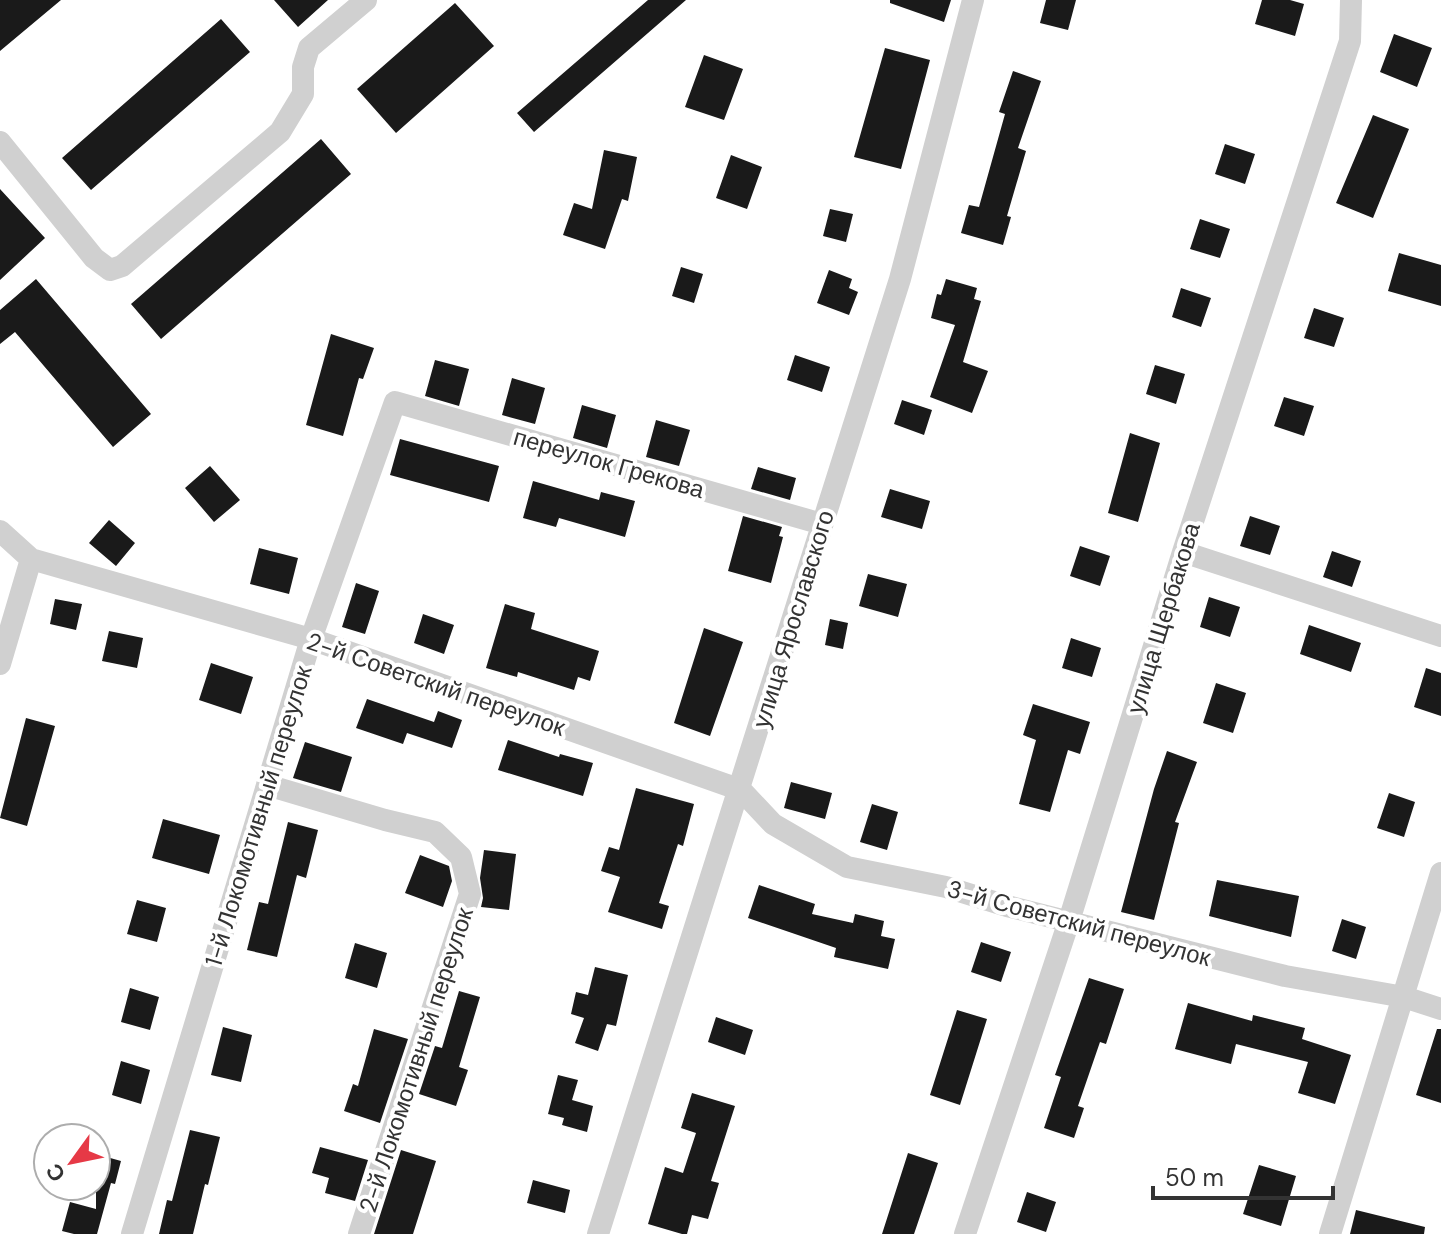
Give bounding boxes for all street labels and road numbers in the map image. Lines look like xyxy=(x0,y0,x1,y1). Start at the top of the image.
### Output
street label: переулок Грекова xyxy=(510,421,709,505)
street label: улица Ярославского xyxy=(745,506,841,732)
street label: улица Щербакова xyxy=(1119,518,1207,717)
street label: 2-й Советский переулок xyxy=(303,625,570,743)
street label: 1-й Локомотивный переулок xyxy=(197,662,319,970)
street label: 3-й Советский переулок xyxy=(944,873,1215,973)
street label: 2-й Локомотивный переулок xyxy=(352,903,480,1216)

